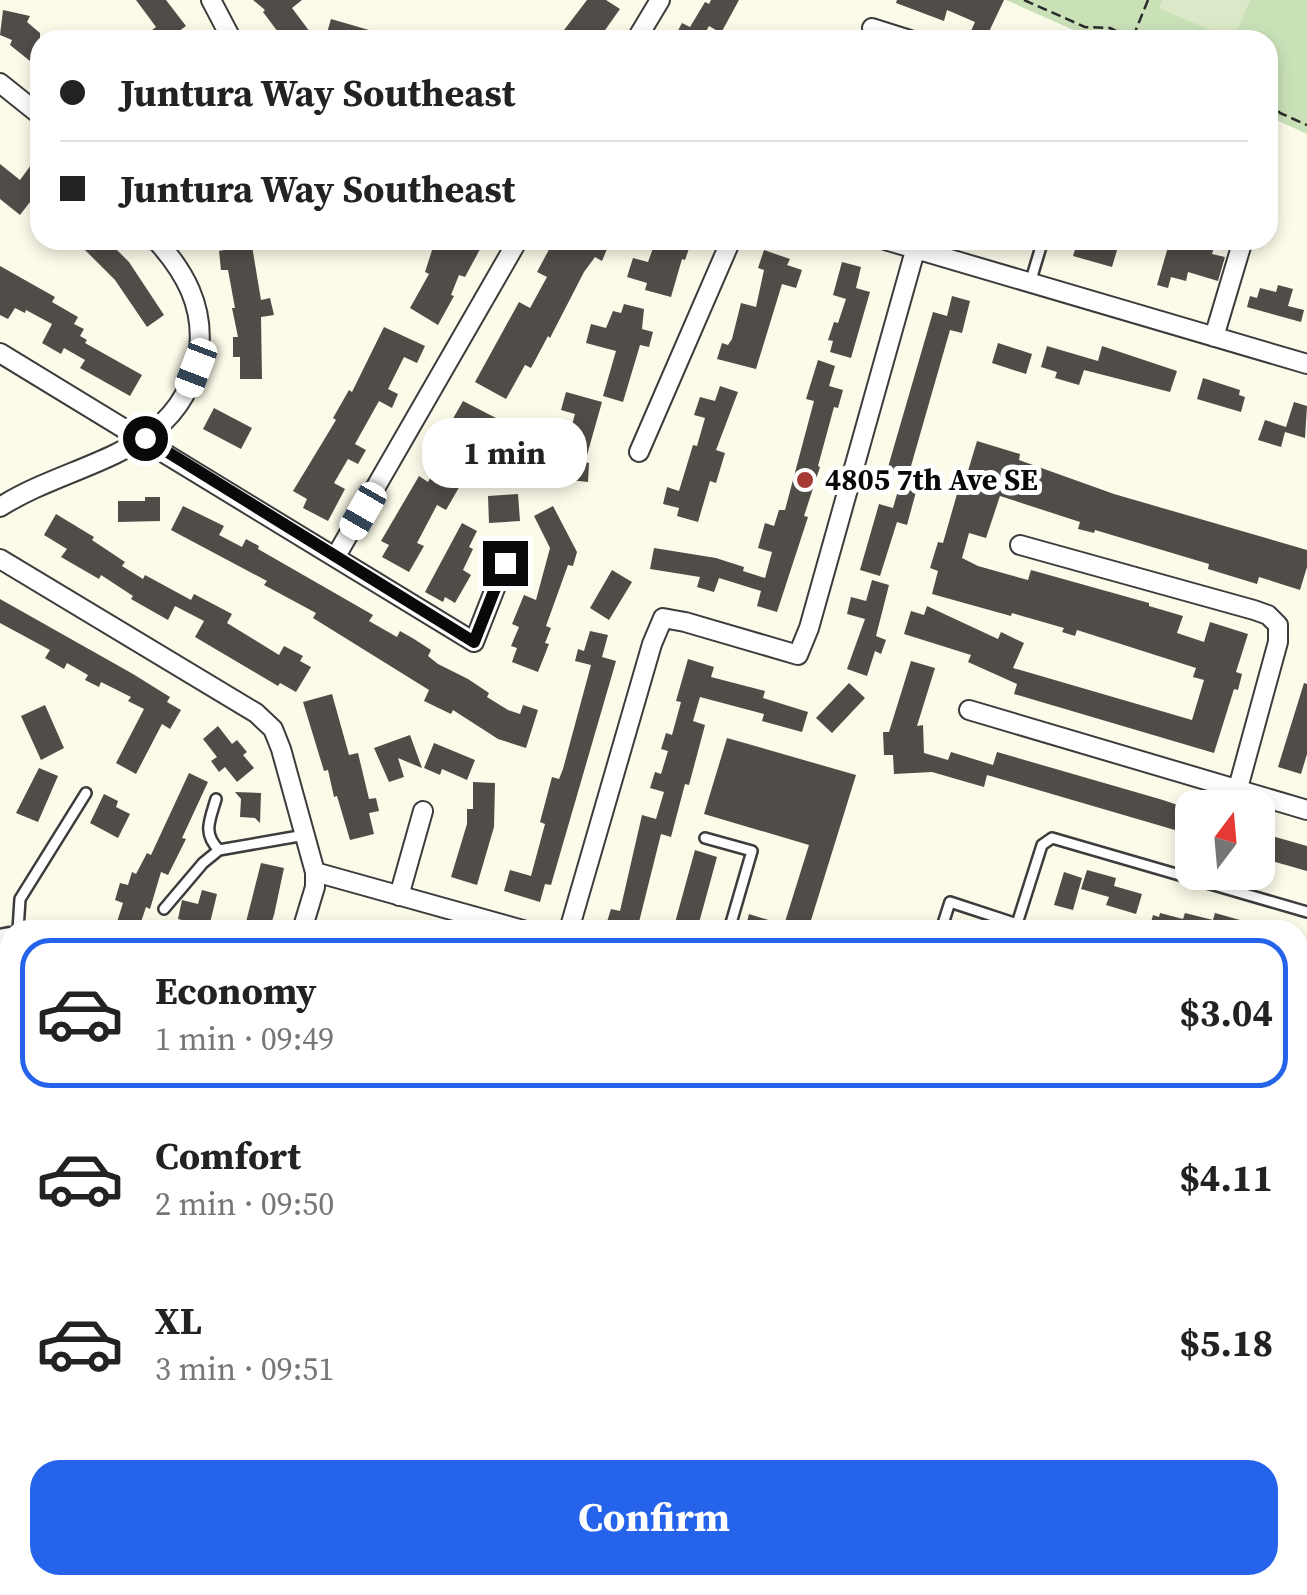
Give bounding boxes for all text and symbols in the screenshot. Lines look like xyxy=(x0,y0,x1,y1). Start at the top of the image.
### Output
text: Juntura Way Southeast xyxy=(120,67,515,119)
text: Juntura Way Southeast xyxy=(120,163,515,215)
car xyxy=(171,335,221,401)
route start xyxy=(123,416,168,461)
callout: 1 min xyxy=(422,418,588,488)
text: 1 min xyxy=(463,431,546,475)
place label: 4805 7th Ave SE xyxy=(825,459,1038,500)
marker: 4805 7th Ave SE xyxy=(794,469,816,491)
car xyxy=(335,478,391,544)
route end xyxy=(483,541,528,586)
north arrow xyxy=(1175,790,1275,890)
map controls xyxy=(1175,790,1275,890)
text: Economy xyxy=(155,965,317,1017)
icon: car xyxy=(35,968,125,1058)
text: $3.04 xyxy=(1179,987,1273,1039)
text: 1 min · 09:49 xyxy=(155,1017,334,1061)
text: Comfort xyxy=(155,1130,301,1182)
icon: car xyxy=(35,1133,125,1223)
text: $4.11 xyxy=(1179,1152,1273,1204)
text: 2 min · 09:50 xyxy=(155,1182,334,1226)
text: XL xyxy=(155,1295,202,1347)
icon: car xyxy=(35,1298,125,1388)
text: $5.18 xyxy=(1179,1317,1273,1369)
text: 3 min · 09:51 xyxy=(155,1347,334,1391)
button: Confirm xyxy=(30,1460,1278,1575)

